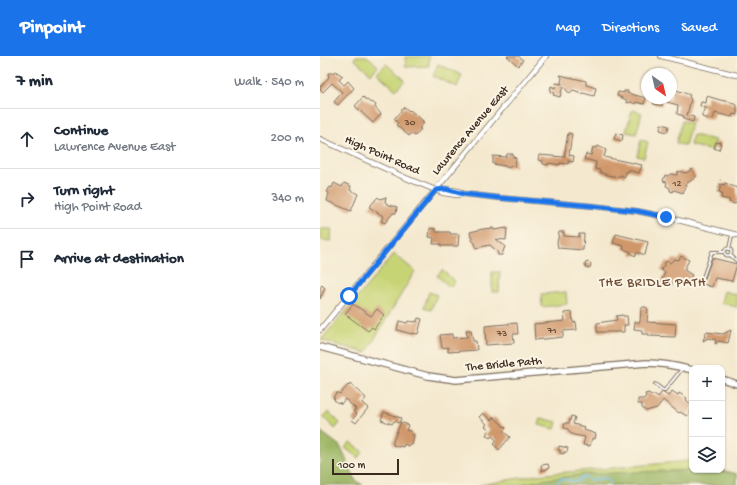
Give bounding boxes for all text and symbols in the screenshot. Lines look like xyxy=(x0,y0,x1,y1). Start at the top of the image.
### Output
text: Pinpoint xyxy=(20,17,84,40)
text: Map xyxy=(556,20,580,37)
text: Directions xyxy=(602,20,659,37)
text: Saved xyxy=(681,20,717,37)
north arrow xyxy=(641,68,677,104)
text: 7 min xyxy=(16,72,53,92)
text: Walk · 540 m xyxy=(234,75,304,90)
street label: Lawrence Avenue East xyxy=(430,83,513,178)
house number: 30 xyxy=(404,117,416,129)
text: Continue xyxy=(54,122,108,140)
icon: ahead xyxy=(16,128,38,150)
text: 200 m xyxy=(271,131,304,146)
street label: High Point Road xyxy=(342,133,423,179)
text: Lawrence Avenue East xyxy=(54,140,175,155)
house number: 12 xyxy=(672,178,682,190)
text: Turn right xyxy=(54,182,114,200)
icon: right xyxy=(16,188,38,210)
text: 340 m xyxy=(271,191,304,206)
text: High Point Road xyxy=(54,200,141,215)
route end xyxy=(657,208,675,226)
icon: arrive xyxy=(16,248,38,270)
text: Arrive at destination xyxy=(54,250,184,268)
district label: THE BRIDLE PATH xyxy=(599,276,706,291)
route start xyxy=(340,287,358,305)
house number: 71 xyxy=(546,325,557,337)
house number: 73 xyxy=(496,328,507,340)
street label: The Bridle Path xyxy=(464,355,543,375)
map controls xyxy=(689,365,725,473)
button: + xyxy=(689,365,725,401)
button: − xyxy=(689,401,725,437)
button: layers xyxy=(689,437,725,473)
scale bar xyxy=(332,457,399,476)
text: 100 m xyxy=(338,460,365,472)

